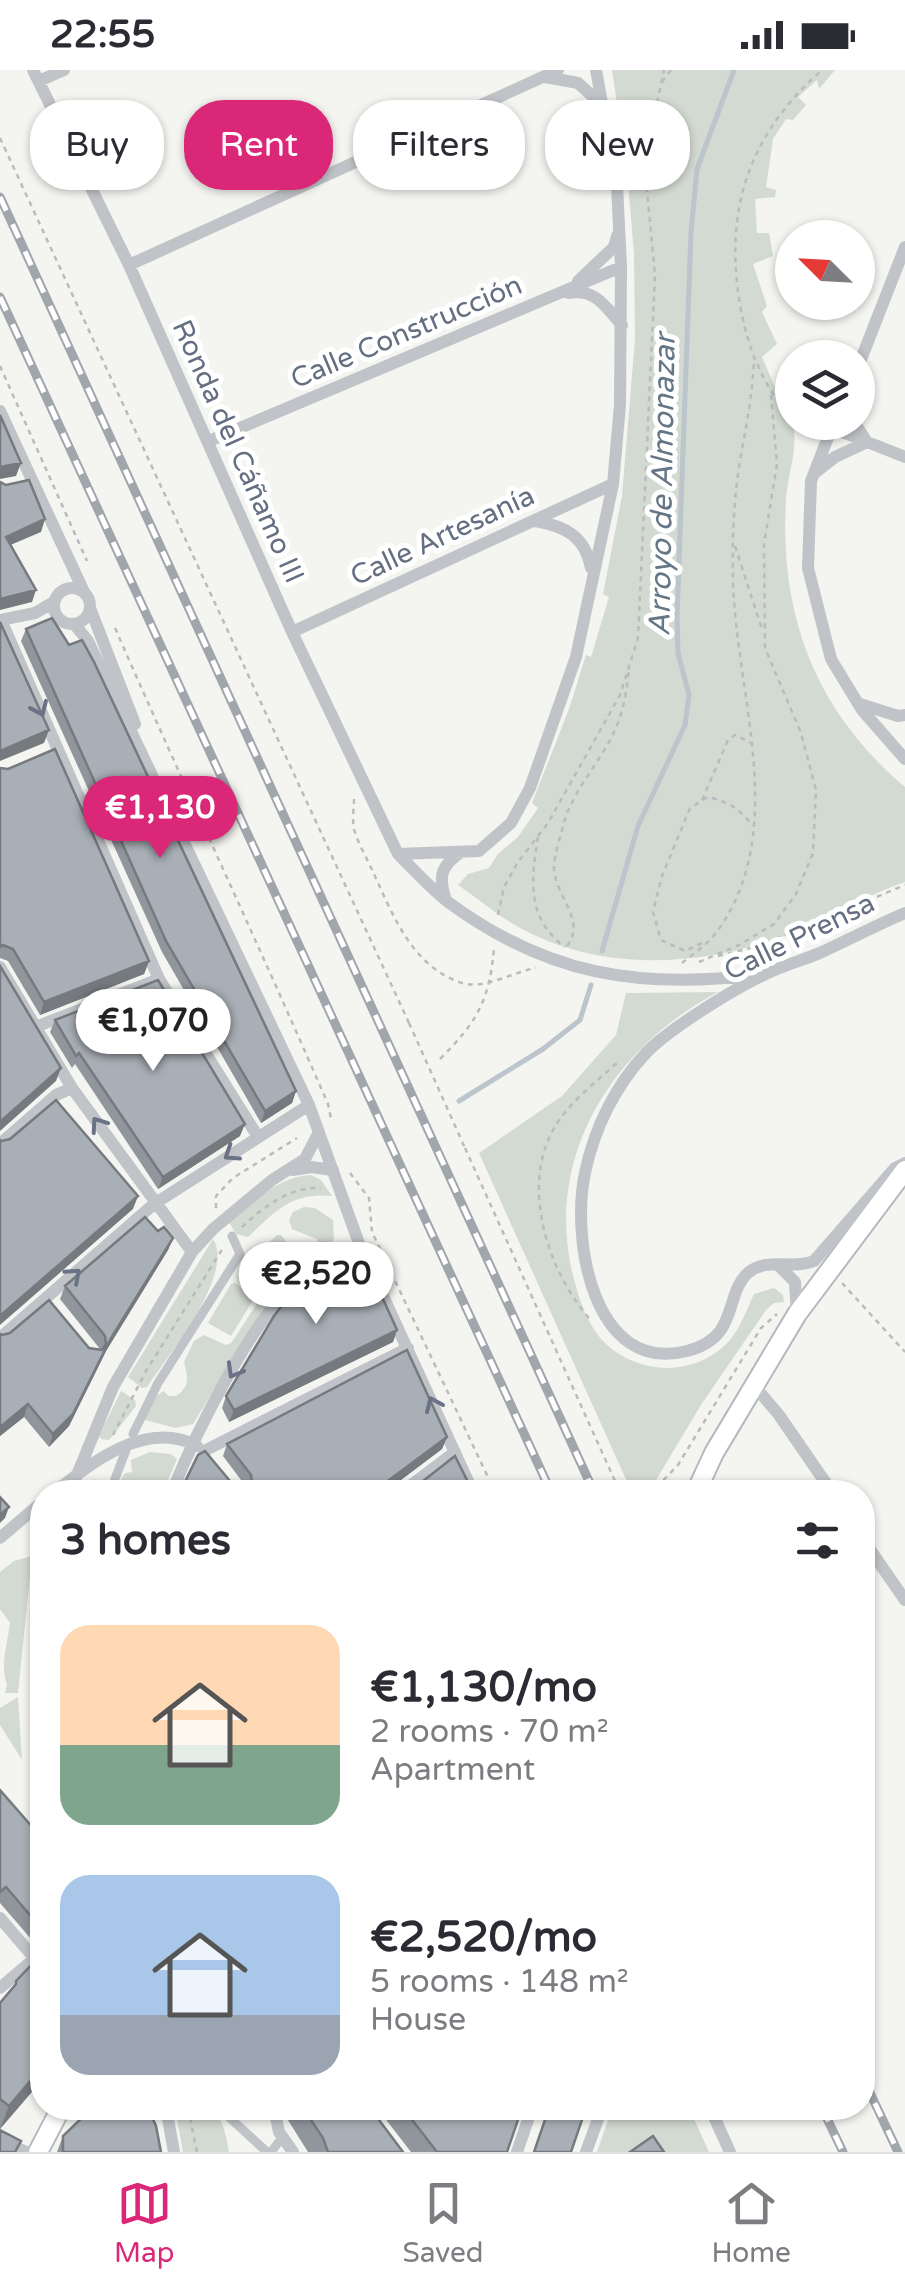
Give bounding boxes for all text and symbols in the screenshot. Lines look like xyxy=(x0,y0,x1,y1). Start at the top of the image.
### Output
text: 22:55 xyxy=(50,12,155,58)
chip: Buy xyxy=(30,100,164,190)
chip: Rent xyxy=(184,100,333,190)
chip: Filters xyxy=(353,100,525,190)
chip: New xyxy=(545,100,690,190)
north arrow xyxy=(775,220,875,320)
map controls xyxy=(775,220,875,440)
street label: Calle Construcción xyxy=(286,268,527,396)
street label: Ronda del Cáñamo III xyxy=(165,315,311,588)
water label: Arroyo de Almonazar xyxy=(641,330,684,636)
button: layers xyxy=(775,340,875,440)
street label: Calle Artesanía xyxy=(345,478,540,593)
one-way arrow xyxy=(28,699,48,717)
pin: €1,130 xyxy=(79,776,241,861)
text: €1,130 xyxy=(105,789,215,827)
street label: Calle Prensa xyxy=(719,886,880,988)
pin: €1,070 xyxy=(72,989,234,1074)
text: €1,070 xyxy=(98,1002,208,1040)
one-way arrow xyxy=(92,1117,110,1136)
one-way arrow xyxy=(224,1142,243,1160)
pin: €2,520 xyxy=(235,1242,397,1327)
text: €2,520 xyxy=(261,1255,371,1293)
one-way arrow xyxy=(62,1269,81,1287)
one-way arrow xyxy=(227,1360,246,1378)
one-way arrow xyxy=(425,1396,445,1414)
icon: filters xyxy=(790,1513,845,1568)
text: 3 homes xyxy=(60,1515,231,1566)
text: €1,130/mo xyxy=(370,1662,597,1713)
icon: home xyxy=(140,1665,260,1785)
text: 2 rooms · 70 m² xyxy=(370,1713,609,1751)
text: Apartment xyxy=(370,1751,535,1789)
text: €2,520/mo xyxy=(370,1912,597,1963)
icon: home xyxy=(140,1915,260,2035)
text: 5 rooms · 148 m² xyxy=(370,1963,629,2001)
text: House xyxy=(370,2001,466,2039)
tab: Map xyxy=(114,2176,175,2270)
tab: Saved xyxy=(403,2176,484,2270)
tab: Home xyxy=(712,2176,791,2270)

